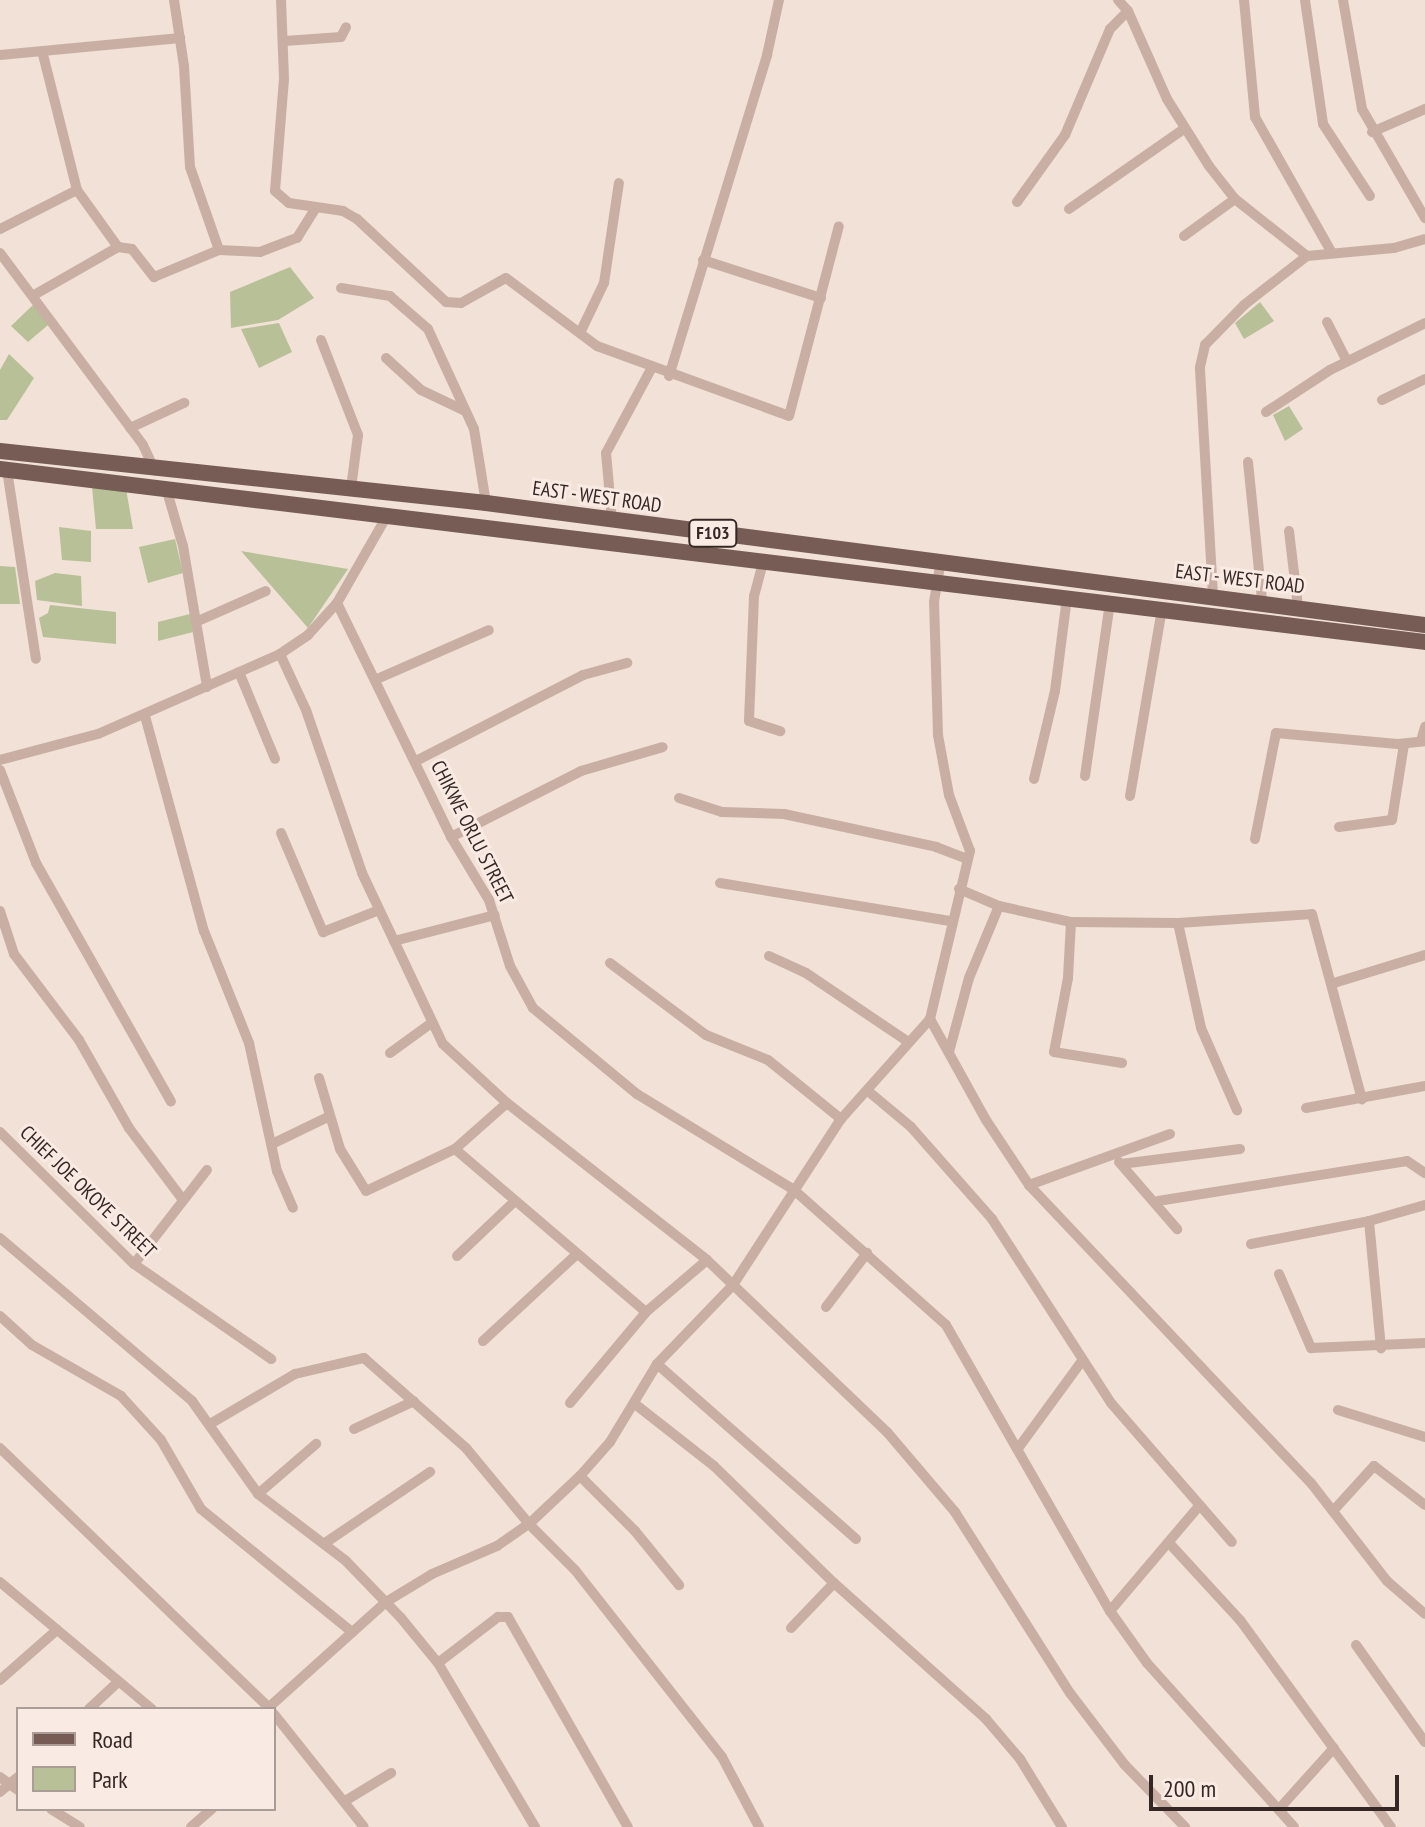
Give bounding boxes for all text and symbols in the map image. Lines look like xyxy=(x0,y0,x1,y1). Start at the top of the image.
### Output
street label: EAST - WEST ROAD xyxy=(529,476,665,518)
road number: F103 xyxy=(687,519,739,547)
street label: EAST - WEST ROAD xyxy=(1172,559,1308,599)
street label: CHIKWE ORLU STREET xyxy=(426,757,518,907)
street label: CHIEF JOE OKOYE STREET xyxy=(15,1121,161,1263)
legend xyxy=(16,1707,276,1811)
text: Road xyxy=(92,1724,133,1755)
scale bar xyxy=(1153,1759,1403,1809)
text: Park xyxy=(92,1764,128,1795)
text: 200 m xyxy=(1163,1773,1216,1804)

